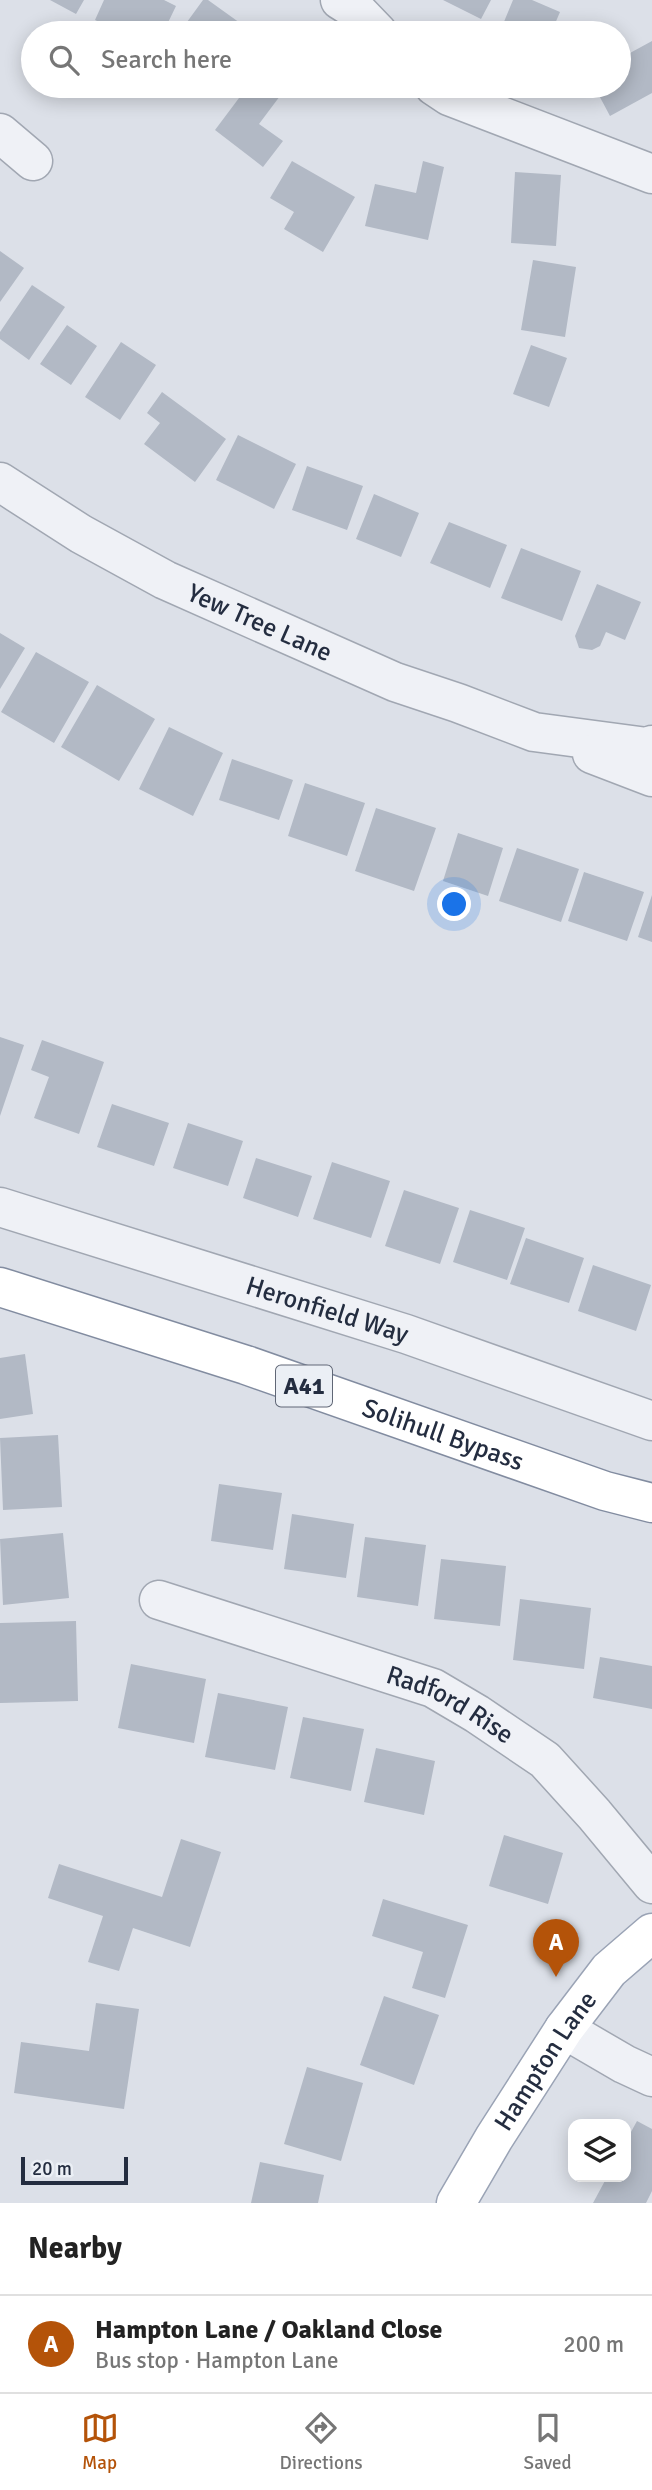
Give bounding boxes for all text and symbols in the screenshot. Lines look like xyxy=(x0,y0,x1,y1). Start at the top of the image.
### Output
search box xyxy=(21,21,631,98)
icon: search xyxy=(45,41,83,79)
text: Search here xyxy=(101,44,232,76)
street label: Yew Tree Lane xyxy=(182,577,337,669)
your location xyxy=(437,887,471,921)
street label: Heronfield Way xyxy=(242,1270,412,1351)
road number: A41 xyxy=(276,1366,332,1406)
street label: Solihull Bypass xyxy=(358,1392,528,1478)
street label: Radford Rise xyxy=(382,1659,520,1751)
pin: A xyxy=(533,1919,579,1977)
street label: Hampton Lane xyxy=(488,1985,604,2137)
map controls xyxy=(568,2119,631,2182)
button: layers xyxy=(568,2119,631,2182)
scale bar xyxy=(21,2154,128,2186)
text: 20 m xyxy=(32,2157,72,2181)
text: Nearby xyxy=(28,2230,122,2267)
text: Hampton Lane / Oakland Close xyxy=(95,2314,442,2346)
text: A xyxy=(44,2330,58,2359)
text: 200 m xyxy=(563,2330,624,2359)
text: Bus stop · Hampton Lane xyxy=(95,2346,338,2375)
tab: Map xyxy=(81,2409,119,2475)
tab: Directions xyxy=(280,2409,363,2475)
tab: Saved xyxy=(524,2409,571,2475)

